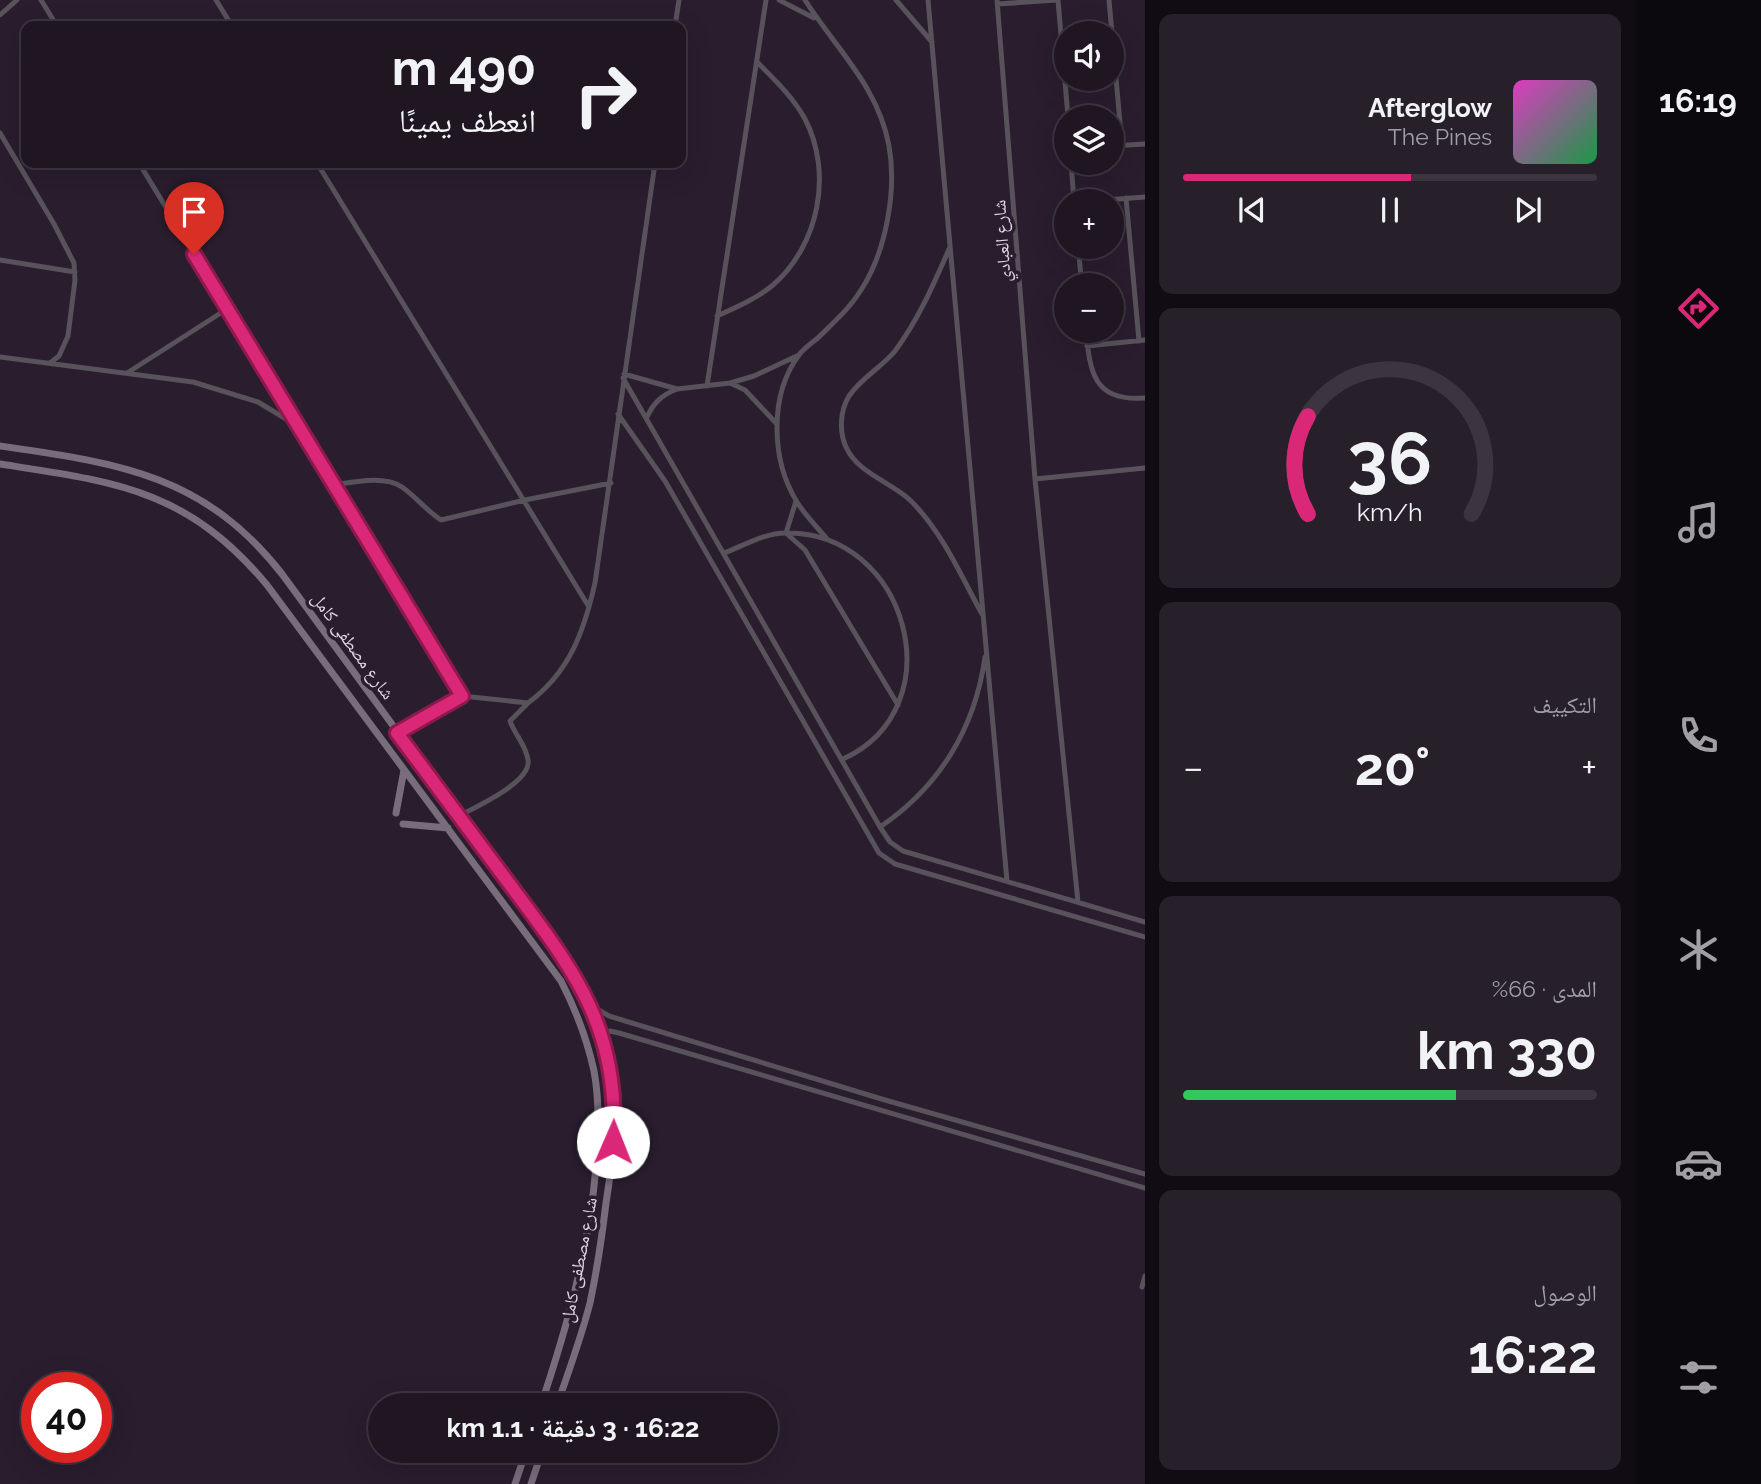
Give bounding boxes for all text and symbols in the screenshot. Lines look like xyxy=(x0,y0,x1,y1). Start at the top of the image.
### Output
map controls xyxy=(1054,21,1124,343)
button: sound xyxy=(1054,21,1124,91)
text: 490 m xyxy=(392,39,536,96)
icon: right xyxy=(560,49,651,140)
text: 16:19 xyxy=(1659,82,1737,119)
text: Afterglow xyxy=(1368,93,1492,123)
text: انعطف يمينًا xyxy=(399,102,536,139)
button: layers xyxy=(1054,105,1124,175)
text: The Pines xyxy=(1388,123,1492,150)
pin xyxy=(164,182,224,254)
button: + xyxy=(1054,189,1124,259)
icon: previous xyxy=(1233,191,1271,229)
icon: pause xyxy=(1371,191,1409,229)
icon: next xyxy=(1509,191,1547,229)
icon: arrive xyxy=(175,193,213,231)
street label: شارع العبادي xyxy=(988,199,1019,283)
button: − xyxy=(1054,273,1124,343)
icon: directions xyxy=(1674,284,1723,333)
text: 36 xyxy=(1348,416,1432,501)
text: km/h xyxy=(1357,497,1423,527)
icon: music xyxy=(1674,498,1723,547)
street label: شارع مصطفى كامل xyxy=(307,588,399,704)
text: التكييف xyxy=(1532,691,1597,718)
icon: phone xyxy=(1674,711,1723,760)
text: 20° xyxy=(1355,736,1430,797)
text: − xyxy=(1183,745,1203,790)
text: + xyxy=(1581,745,1597,790)
icon: climate xyxy=(1674,925,1723,974)
text: المدى · 66% xyxy=(1492,975,1597,1002)
text: 330 km xyxy=(1417,1020,1597,1081)
position arrow xyxy=(576,1105,650,1179)
icon: car xyxy=(1674,1139,1723,1188)
street label: شارع مصطفى كامل xyxy=(556,1195,602,1325)
text: الوصول xyxy=(1533,1279,1597,1306)
text: 16:22 xyxy=(1468,1324,1597,1385)
icon: filters xyxy=(1674,1353,1723,1402)
speed limit sign: 40 xyxy=(21,1372,112,1463)
text: 16:22 · 3 دقيقة · 1.1 km xyxy=(447,1413,699,1443)

